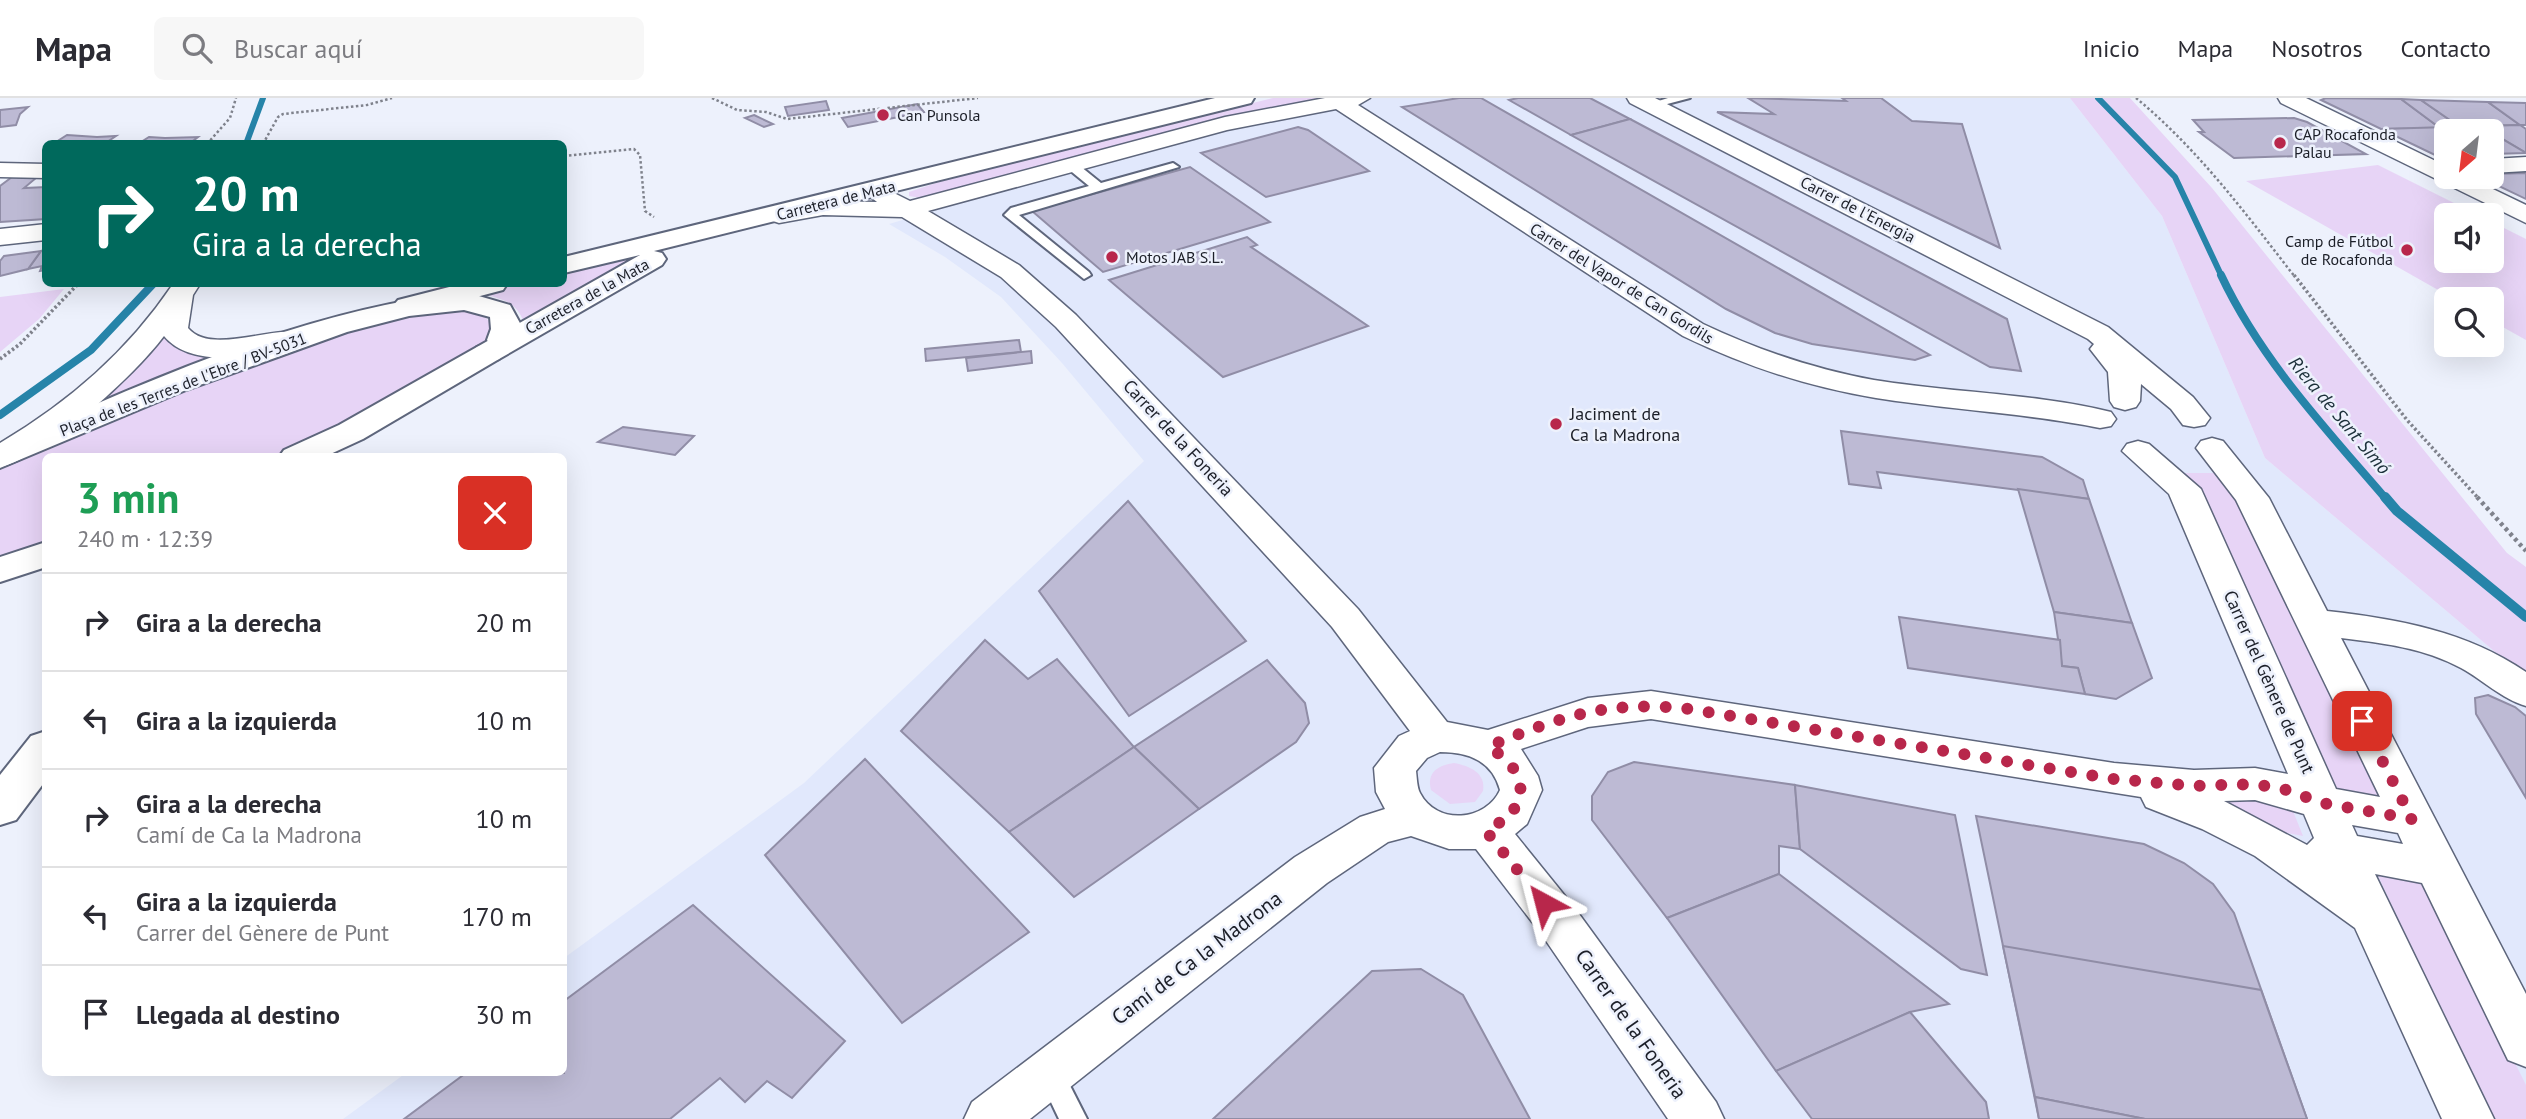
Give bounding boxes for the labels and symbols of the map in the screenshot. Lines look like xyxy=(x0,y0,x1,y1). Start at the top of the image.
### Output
place label: Can Punsola xyxy=(897,105,981,125)
marker: Can Punsola xyxy=(875,107,891,123)
north arrow xyxy=(2434,119,2504,189)
place label: CAP Rocafonda Palau xyxy=(2294,124,2396,162)
marker: CAP Rocafonda Palau xyxy=(2272,135,2288,151)
street label: Carrer de l'Energia xyxy=(1797,171,1919,247)
street label: Carretera de Mata xyxy=(774,176,898,224)
street label: Carrer del Vapor de Can Gordils xyxy=(1526,218,1718,348)
place label: Camp de Fútbol de Rocafonda xyxy=(2285,231,2393,269)
marker: Camp de Fútbol de Rocafonda xyxy=(2399,242,2415,258)
place label: Motos JAB S.L. xyxy=(1126,247,1223,267)
marker: Motos JAB S.L. xyxy=(1104,249,1120,265)
street label: Carretera de la Mata xyxy=(522,254,652,338)
street label: Plaça de les Terres de l'Ebre / BV-5031 xyxy=(57,328,309,440)
water label: Riera de Sant Simó xyxy=(2284,351,2396,479)
street label: Carrer de la Foneria xyxy=(1118,374,1238,501)
place label: Jaciment de Ca la Madrona xyxy=(1569,402,1680,446)
marker: Jaciment de Ca la Madrona xyxy=(1548,416,1564,432)
street label: Carrer del Gènere de Punt xyxy=(2219,587,2320,777)
pin xyxy=(2332,691,2392,751)
position arrow xyxy=(1507,866,1581,940)
street label: Camí de Ca la Madrona xyxy=(1106,885,1287,1030)
street label: Carrer de la Foneria xyxy=(1570,944,1693,1104)

